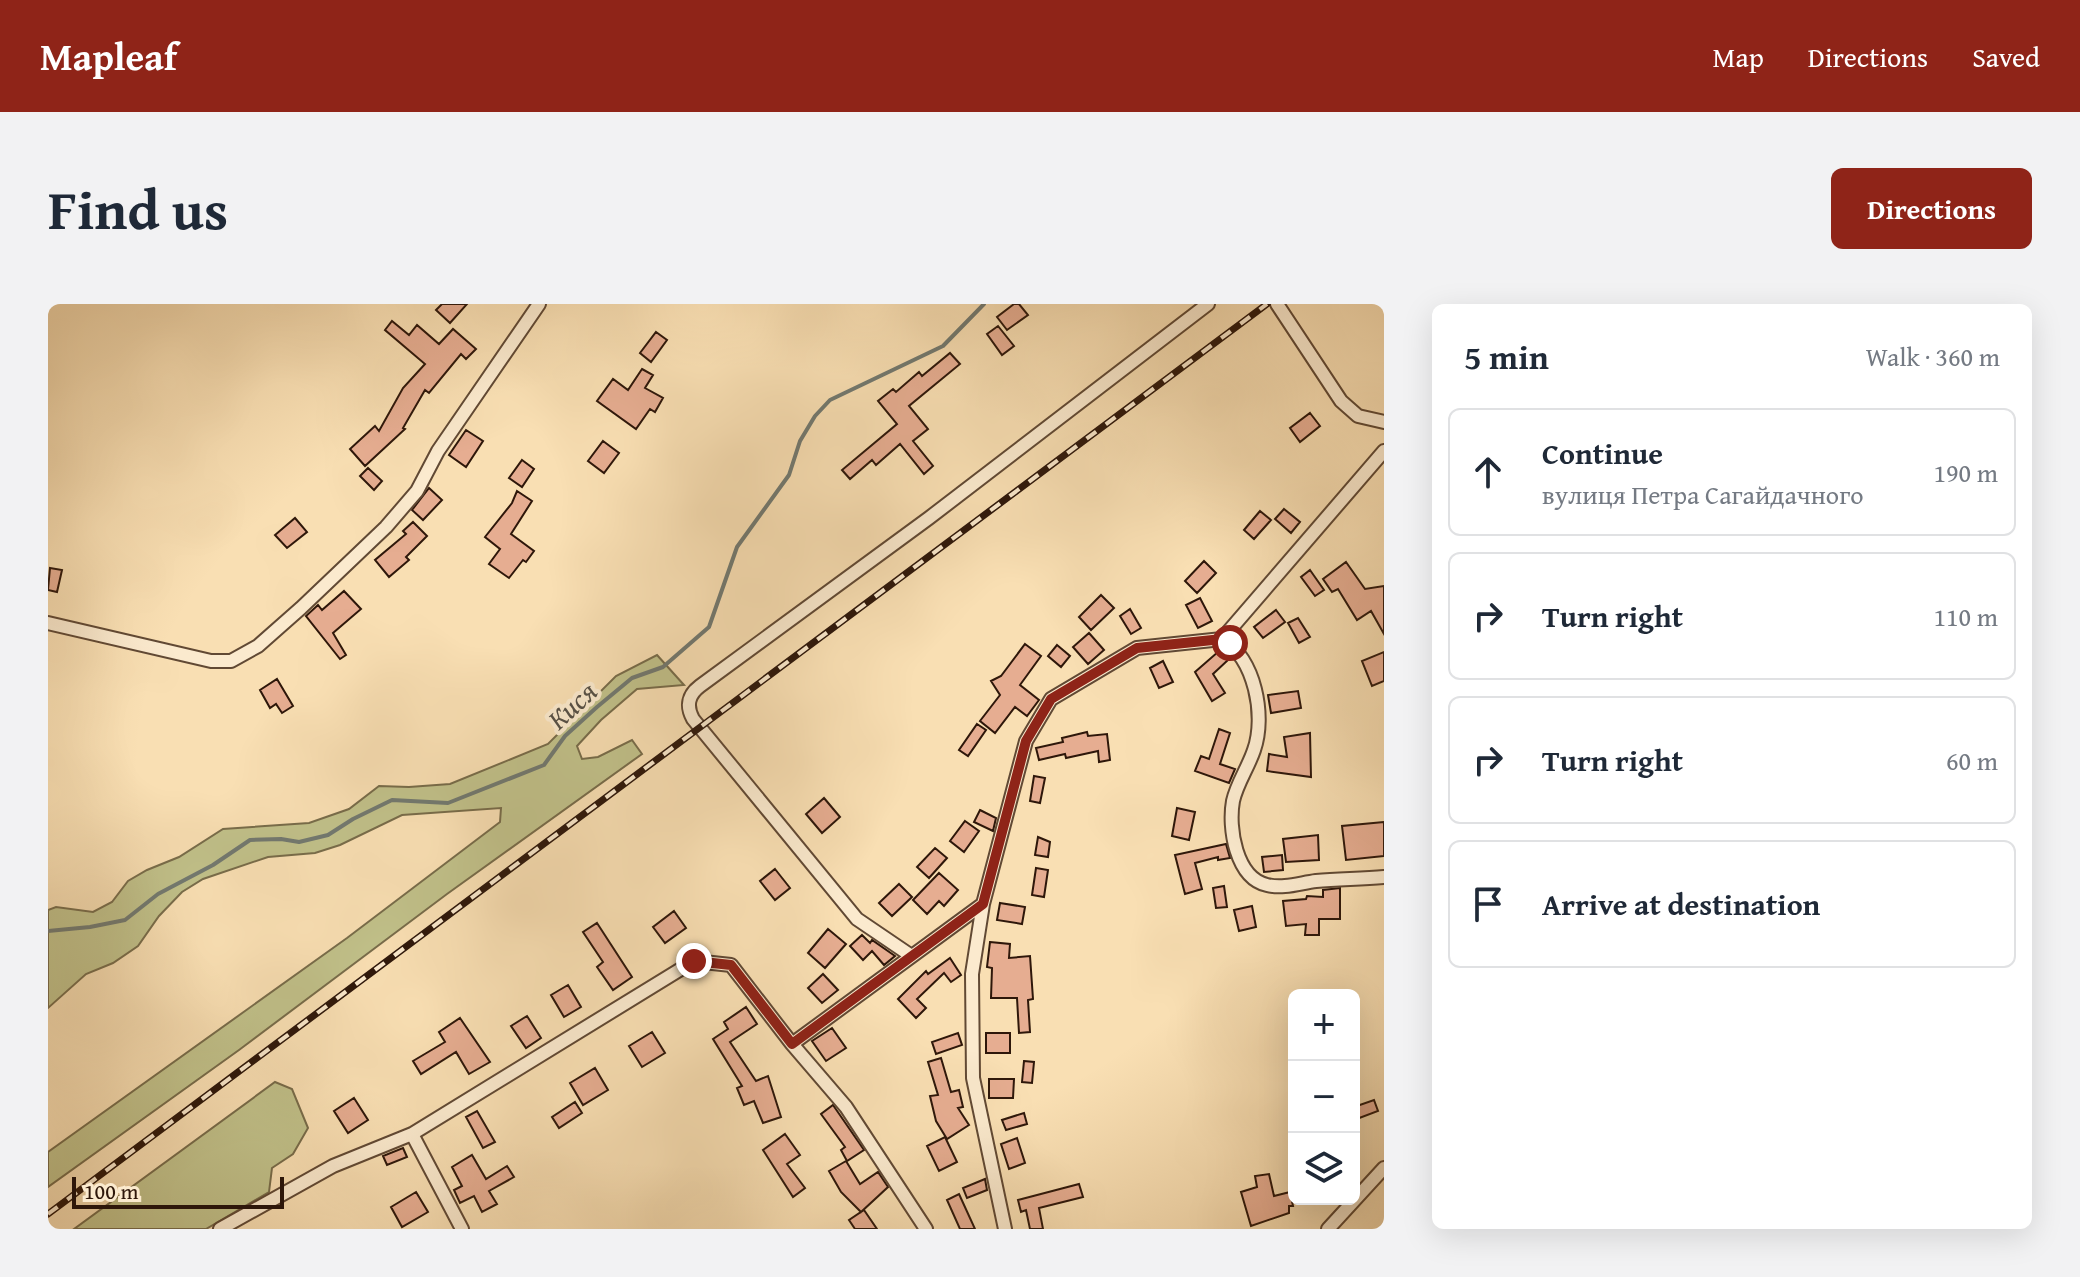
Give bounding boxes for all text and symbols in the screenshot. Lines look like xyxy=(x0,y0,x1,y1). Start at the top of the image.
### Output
text: Mapleaf xyxy=(40,28,177,84)
text: Map xyxy=(1712,36,1764,77)
text: Directions xyxy=(1808,36,1928,77)
text: Saved xyxy=(1972,36,2040,77)
text: Find us xyxy=(48,167,228,250)
button: Directions xyxy=(1831,168,2032,249)
text: 5 min xyxy=(1464,332,1549,381)
text: Walk · 360 m xyxy=(1866,337,2000,376)
text: Continue xyxy=(1542,431,1663,475)
icon: ahead xyxy=(1466,450,1510,494)
text: 190 m xyxy=(1933,453,1998,492)
text: вулиця Петра Сагайдачного xyxy=(1542,475,1863,514)
icon: right xyxy=(1466,594,1510,638)
text: Turn right xyxy=(1542,594,1683,638)
text: 110 m xyxy=(1933,597,1998,636)
route start xyxy=(1212,625,1248,661)
water label: Кися xyxy=(538,671,606,738)
icon: right xyxy=(1466,738,1510,782)
text: Turn right xyxy=(1542,738,1683,782)
text: 60 m xyxy=(1946,741,1998,780)
icon: arrive xyxy=(1466,882,1510,926)
text: Arrive at destination xyxy=(1542,882,1820,926)
route end xyxy=(676,943,712,979)
map controls xyxy=(1288,989,1360,1205)
button: + xyxy=(1288,989,1360,1061)
button: − xyxy=(1288,1061,1360,1133)
button: layers xyxy=(1288,1133,1360,1205)
scale bar xyxy=(72,1173,284,1209)
text: 100 m xyxy=(84,1175,139,1207)

